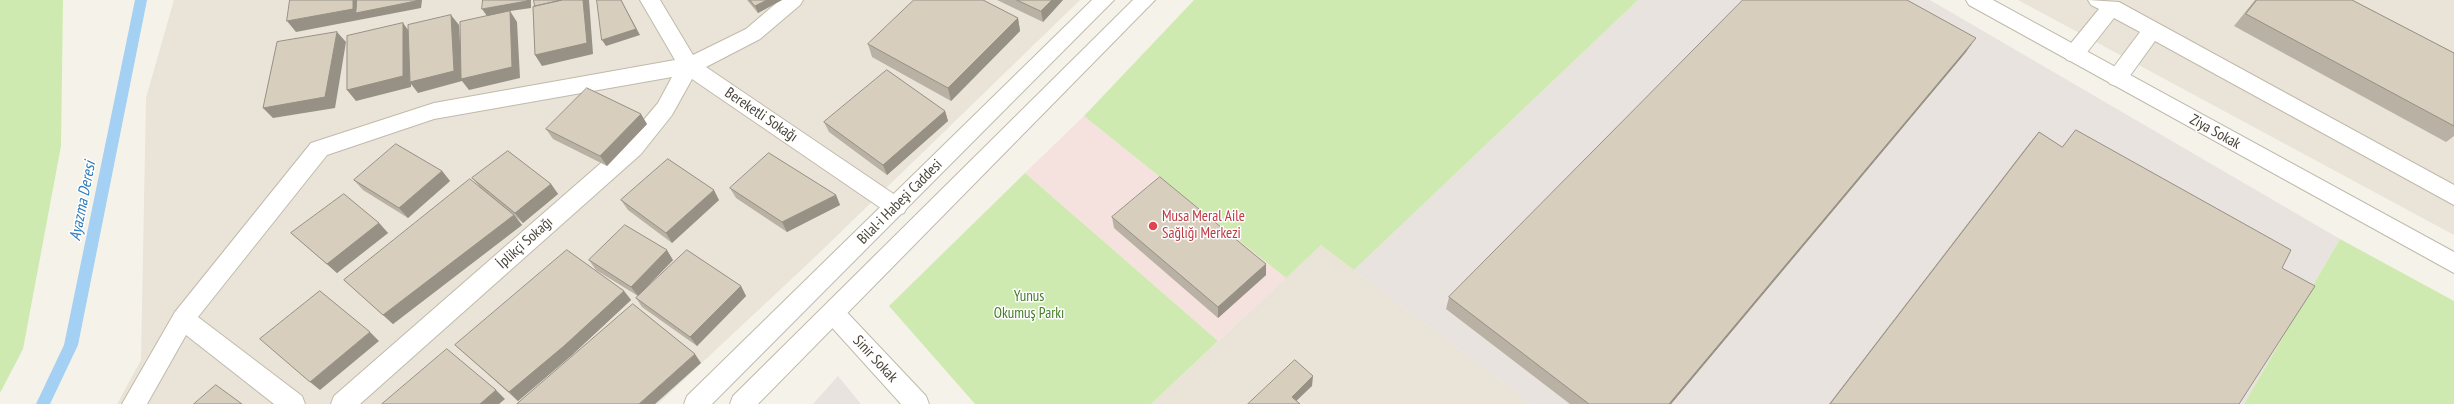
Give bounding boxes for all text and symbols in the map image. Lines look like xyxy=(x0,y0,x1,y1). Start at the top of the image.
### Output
street label: Bereketli Sokağı xyxy=(721,84,801,146)
street label: Ziya Sokak xyxy=(2186,111,2244,153)
street label: Bilal-i Habeşi Caddesi xyxy=(854,156,946,248)
water label: Ayazma Deresi xyxy=(66,160,100,242)
place label: Musa Meral Aile Sağlığı Merkezi xyxy=(1162,208,1245,243)
street label: İplikçi Sokağı xyxy=(493,213,557,273)
marker: Musa Meral Aile Sağlığı Merkezi xyxy=(1147,220,1159,232)
park label: Yunus Okumuş Parkı xyxy=(994,288,1064,323)
street label: Sinir Sokak xyxy=(849,332,901,386)

